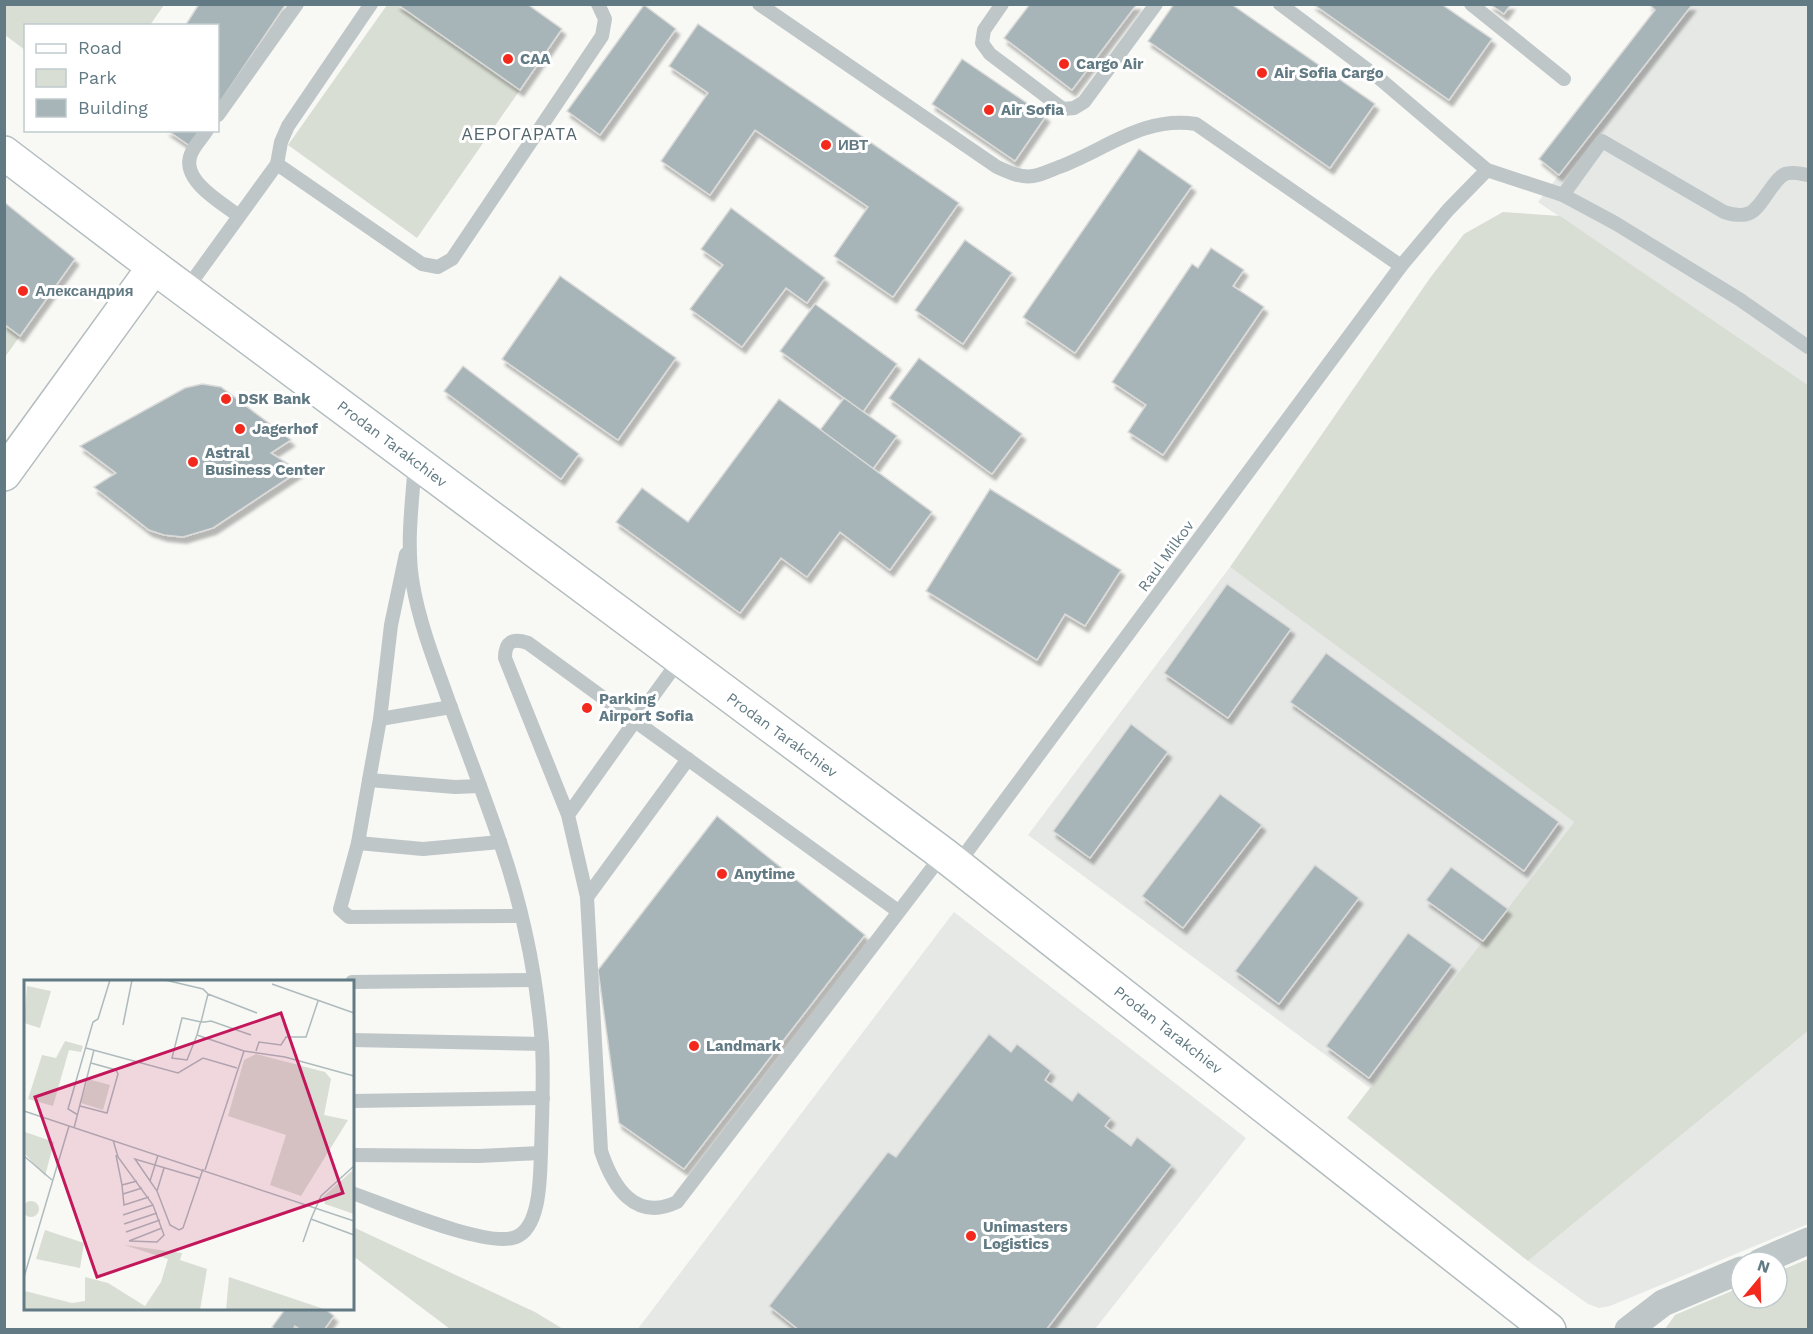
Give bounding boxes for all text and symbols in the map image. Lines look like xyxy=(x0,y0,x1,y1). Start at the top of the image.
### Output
legend xyxy=(24,24,219,132)
text: Road xyxy=(78,37,122,58)
place label: CAA xyxy=(520,50,551,68)
marker: CAA xyxy=(501,52,515,66)
place label: Cargo Air xyxy=(1076,55,1144,73)
marker: Cargo Air xyxy=(1057,57,1071,71)
place label: Air Sofia Cargo xyxy=(1274,64,1384,82)
marker: Air Sofia Cargo xyxy=(1255,66,1269,80)
text: Park xyxy=(78,67,117,88)
text: Building xyxy=(78,97,148,118)
place label: Air Sofia xyxy=(1001,101,1064,119)
marker: Air Sofia xyxy=(982,103,996,117)
district label: АЕРОГАРАТА xyxy=(462,125,578,144)
place label: ИВТ xyxy=(838,136,868,154)
marker: ИВТ xyxy=(819,138,833,152)
place label: Александрия xyxy=(35,282,133,300)
marker: Александрия xyxy=(16,284,30,298)
place label: DSK Bank xyxy=(238,390,311,408)
marker: DSK Bank xyxy=(219,392,233,406)
street label: Prodan Tarakchiev xyxy=(334,397,450,491)
place label: Jagerhof xyxy=(252,420,319,438)
marker: Jagerhof xyxy=(233,422,247,436)
place label: Astral Business Center xyxy=(205,444,326,479)
marker: Astral Business Center xyxy=(186,455,200,469)
street label: Raul Milkov xyxy=(1134,517,1198,595)
street label: Prodan Tarakchiev xyxy=(723,689,841,781)
place label: Parking Airport Sofia xyxy=(599,690,694,725)
marker: Parking Airport Sofia xyxy=(580,701,594,715)
place label: Anytime xyxy=(734,865,796,883)
marker: Anytime xyxy=(715,867,729,881)
inset map xyxy=(24,980,354,1310)
street label: Prodan Tarakchiev xyxy=(1110,982,1226,1078)
place label: Landmark xyxy=(706,1037,782,1055)
marker: Landmark xyxy=(687,1039,701,1053)
place label: Unimasters Logistics xyxy=(983,1218,1068,1253)
marker: Unimasters Logistics xyxy=(964,1229,978,1243)
north arrow xyxy=(1729,1250,1789,1310)
text: N xyxy=(1755,1255,1772,1277)

